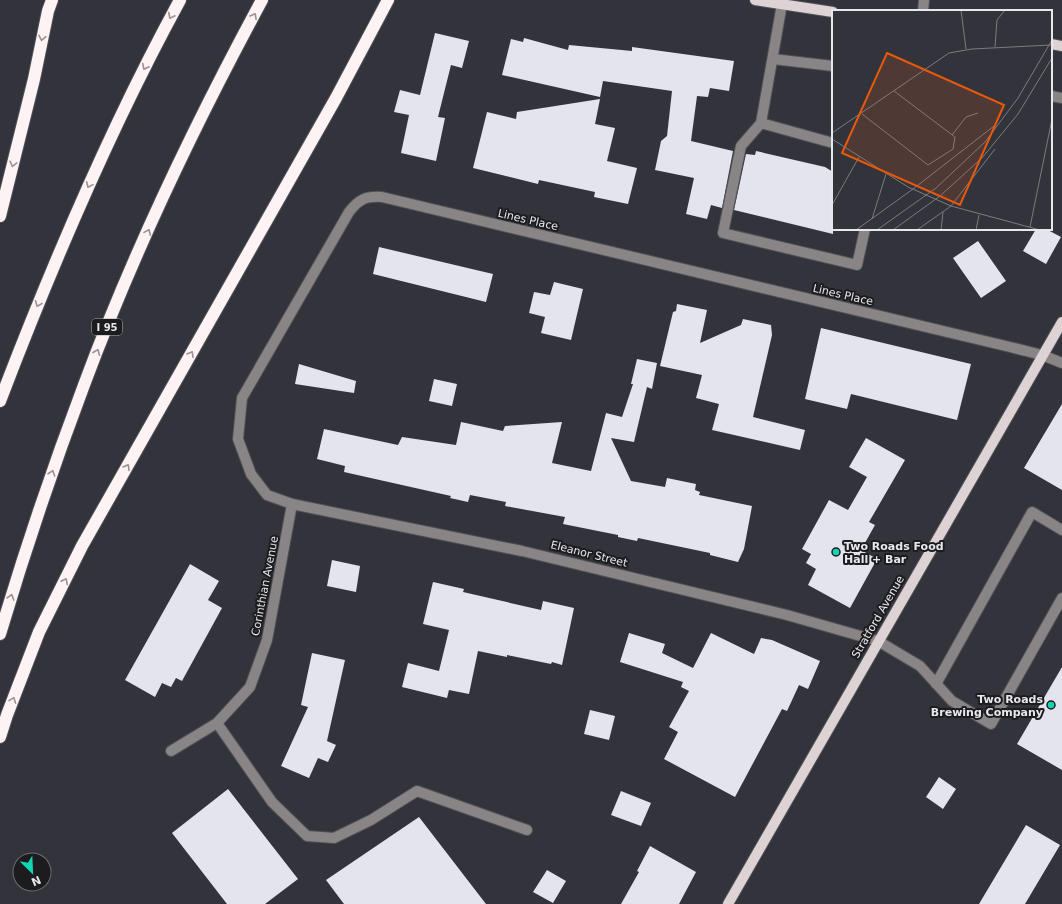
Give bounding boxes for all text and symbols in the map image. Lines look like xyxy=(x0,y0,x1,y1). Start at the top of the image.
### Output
inset map xyxy=(832,10,1052,230)
one-way arrow xyxy=(168,12,176,19)
one-way arrow xyxy=(249,13,256,20)
one-way arrow xyxy=(39,35,47,41)
one-way arrow xyxy=(142,63,150,71)
one-way arrow xyxy=(9,161,18,168)
one-way arrow xyxy=(86,180,94,188)
street label: Lines Place xyxy=(497,207,560,233)
one-way arrow xyxy=(143,229,151,236)
street label: Lines Place xyxy=(812,282,875,308)
one-way arrow xyxy=(35,300,43,308)
road number: I 95 xyxy=(92,319,122,335)
one-way arrow xyxy=(93,348,101,355)
one-way arrow xyxy=(187,351,194,358)
one-way arrow xyxy=(122,464,130,471)
one-way arrow xyxy=(47,470,55,477)
street label: Corinthian Avenue xyxy=(249,535,281,637)
street label: Eleanor Street xyxy=(549,538,629,570)
place label: Two Roads Food Hall + Bar xyxy=(844,540,944,566)
marker: Two Roads Food Hall + Bar xyxy=(831,547,841,557)
street label: Stratford Avenue xyxy=(849,573,907,661)
one-way arrow xyxy=(60,578,67,585)
one-way arrow xyxy=(6,594,15,601)
place label: Two Roads Brewing Company xyxy=(931,693,1043,719)
one-way arrow xyxy=(8,696,16,703)
marker: Two Roads Brewing Company xyxy=(1046,700,1056,710)
north arrow xyxy=(12,852,52,892)
text: N xyxy=(29,873,43,888)

